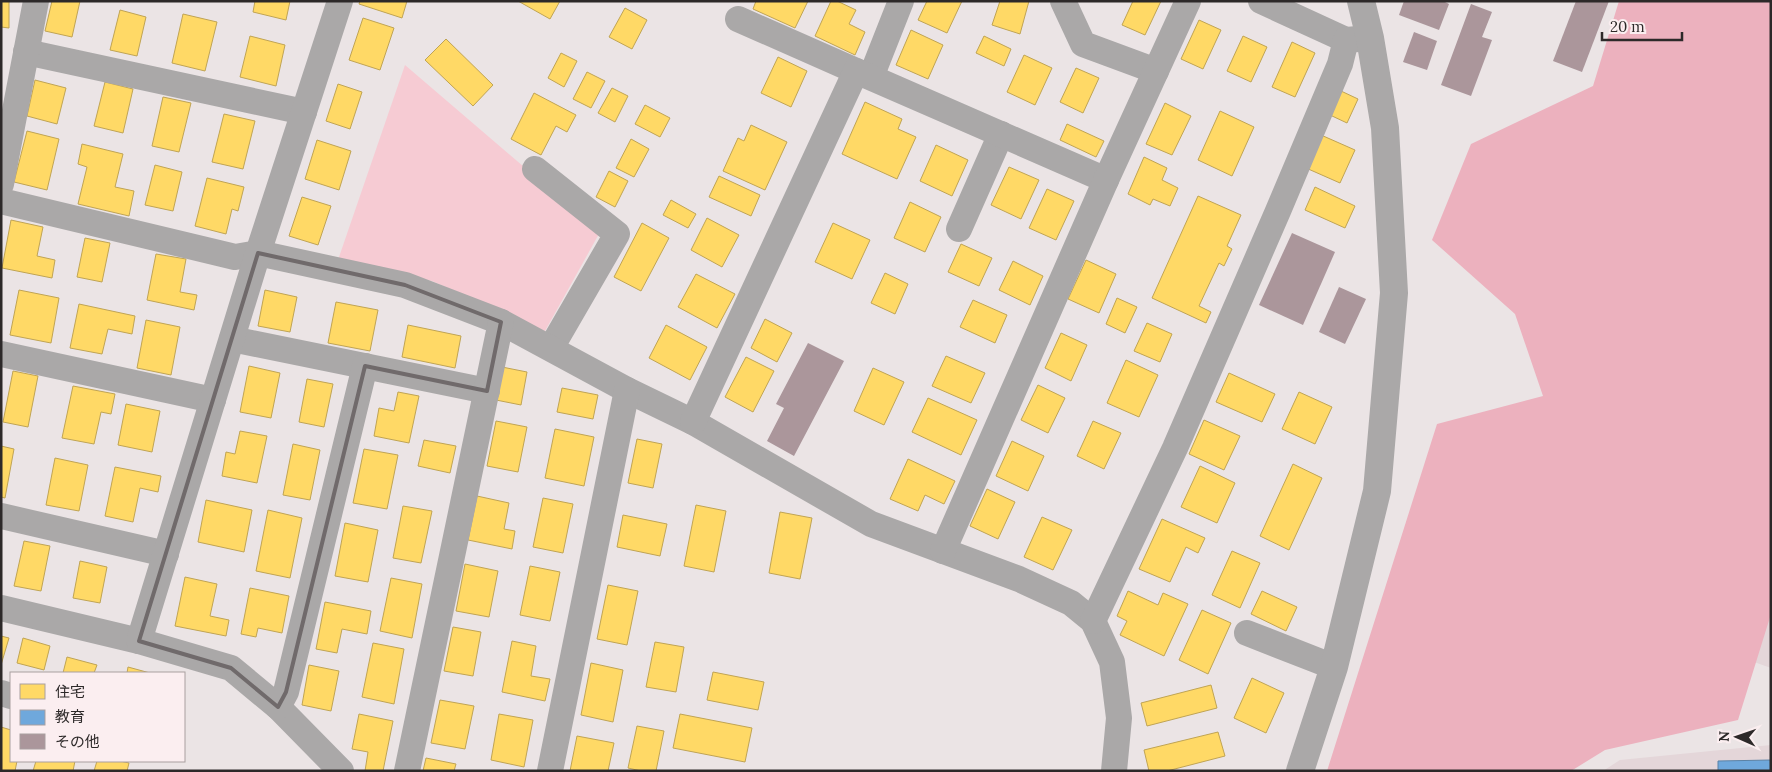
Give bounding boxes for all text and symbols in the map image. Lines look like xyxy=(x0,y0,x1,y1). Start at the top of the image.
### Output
scale bar xyxy=(1602,10,1682,42)
text: 20 m xyxy=(1610,17,1645,36)
legend xyxy=(10,672,185,762)
text: 住宅 xyxy=(55,682,85,701)
text: 教育 xyxy=(55,707,85,726)
north arrow xyxy=(1712,712,1762,762)
text: N xyxy=(1715,731,1733,742)
text: その他 xyxy=(55,732,100,751)

